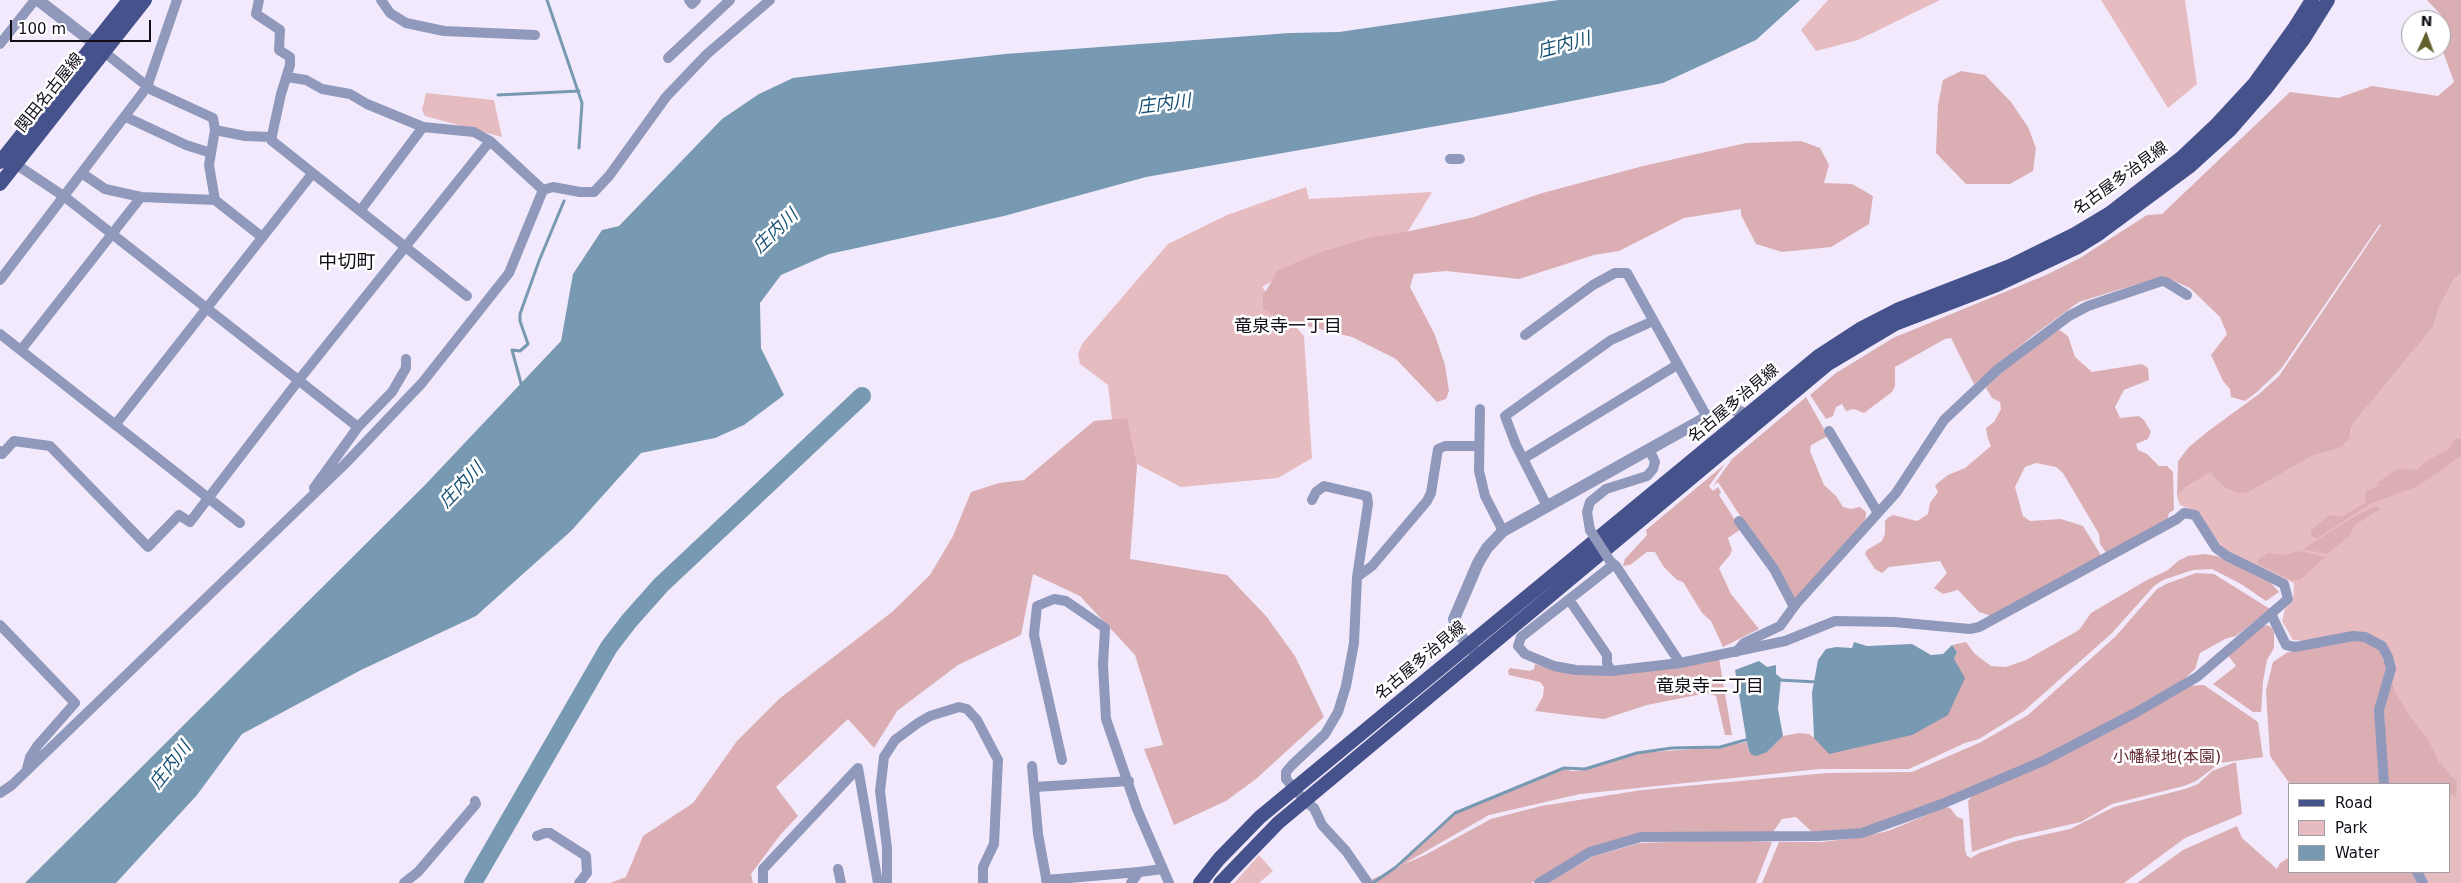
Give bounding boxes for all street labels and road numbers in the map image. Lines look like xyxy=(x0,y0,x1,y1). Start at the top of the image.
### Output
street label: 関田名古屋線 xyxy=(12,50,88,136)
street label: 名古屋多治見線 xyxy=(2070,138,2172,220)
street label: 名古屋多治見線 xyxy=(1685,361,1783,447)
street label: 名古屋多治見線 xyxy=(1372,618,1470,704)

